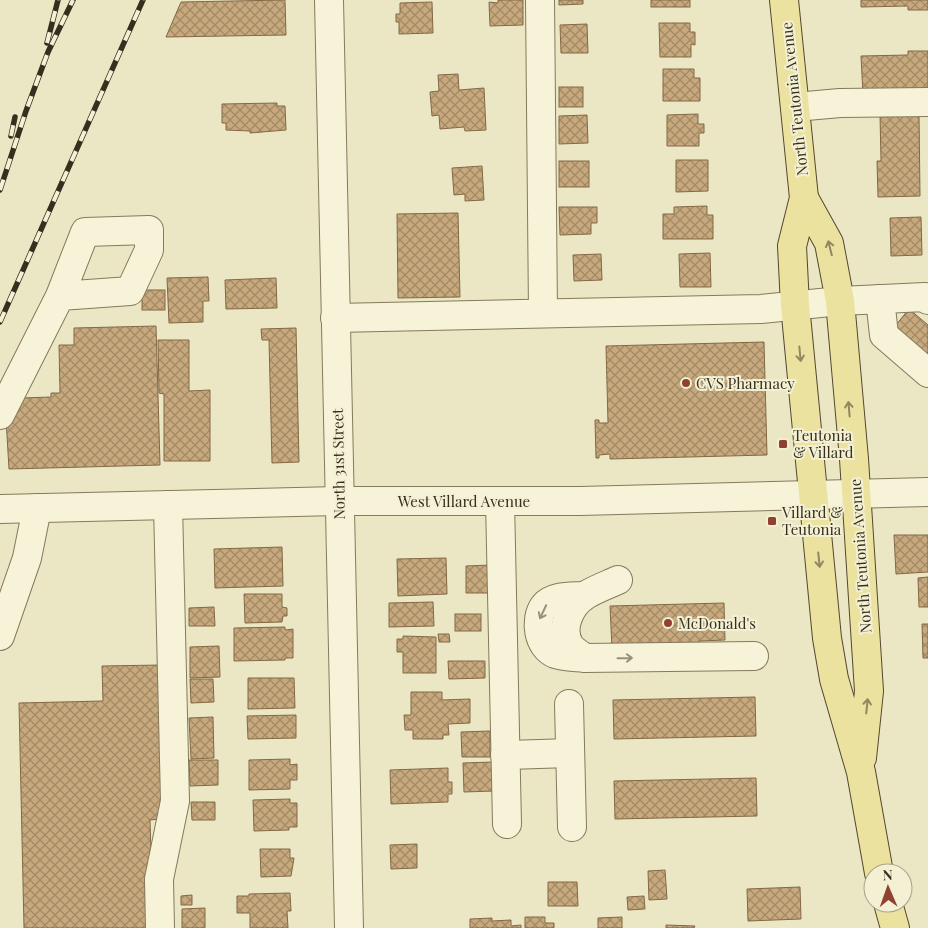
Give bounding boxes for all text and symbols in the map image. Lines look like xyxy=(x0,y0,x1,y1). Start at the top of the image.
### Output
street label: North Teutonia Avenue xyxy=(776,21,812,177)
one-way arrow xyxy=(825,241,834,257)
one-way arrow xyxy=(795,346,805,362)
place label: CVS Pharmacy xyxy=(696,373,795,393)
marker: CVS Pharmacy xyxy=(680,377,692,389)
one-way arrow xyxy=(845,402,854,418)
street label: North 31st Street xyxy=(327,408,349,520)
place label: Teutonia & Villard xyxy=(793,425,854,462)
marker: Teutonia & Villard xyxy=(777,438,789,450)
street label: North Teutonia Avenue xyxy=(845,478,875,634)
street label: West Villard Avenue xyxy=(397,491,530,511)
place label: Villard & Teutonia xyxy=(781,502,843,539)
marker: Villard & Teutonia xyxy=(766,515,778,527)
one-way arrow xyxy=(814,552,824,568)
one-way arrow xyxy=(537,605,547,620)
place label: McDonald's xyxy=(678,613,756,633)
marker: McDonald's xyxy=(662,617,674,629)
one-way arrow xyxy=(617,653,633,663)
one-way arrow xyxy=(862,698,872,714)
north arrow xyxy=(863,863,913,913)
text: N xyxy=(882,865,893,884)

